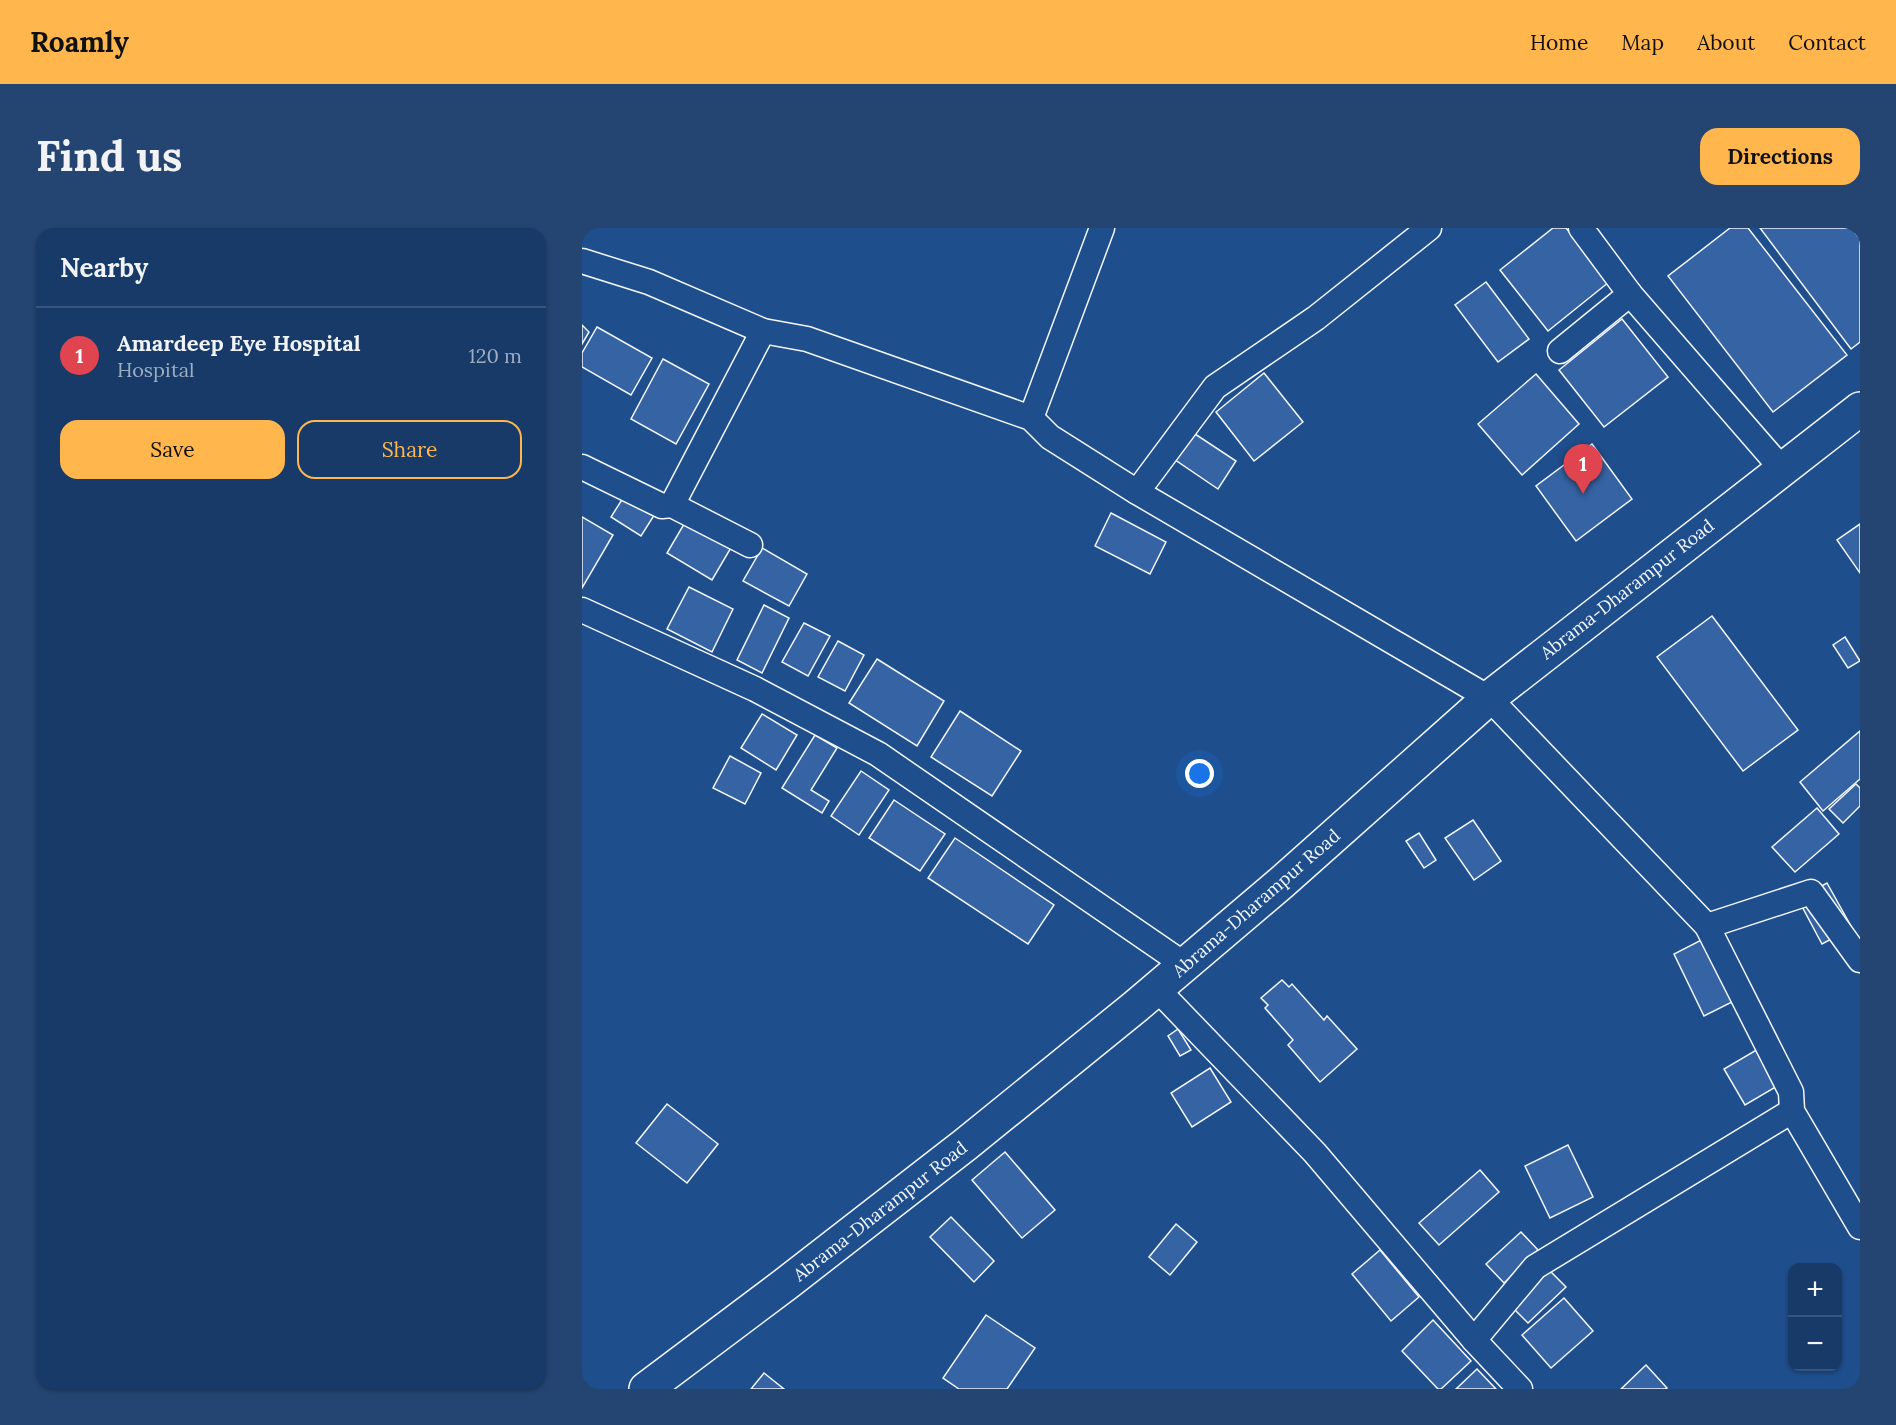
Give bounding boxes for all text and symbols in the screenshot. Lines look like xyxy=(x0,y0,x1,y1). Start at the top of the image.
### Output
text: Roamly xyxy=(30,24,129,60)
text: Home xyxy=(1530,29,1588,56)
text: Map xyxy=(1621,29,1664,56)
text: About xyxy=(1697,29,1755,56)
text: Contact xyxy=(1788,29,1866,56)
button: Directions xyxy=(1700,128,1860,185)
text: Find us xyxy=(36,129,182,183)
text: Nearby xyxy=(60,251,148,284)
text: Amardeep Eye Hospital xyxy=(117,329,361,357)
text: 1 xyxy=(75,343,84,368)
text: 120 m xyxy=(468,343,522,368)
text: Hospital xyxy=(117,357,195,382)
button: Save xyxy=(60,420,285,479)
button: Share xyxy=(297,420,522,479)
pin: 1 xyxy=(1564,444,1602,494)
street label: Abrama-Dharampur Road xyxy=(1535,514,1719,665)
your location xyxy=(1185,759,1214,788)
street label: Abrama-Dharampur Road xyxy=(1167,824,1345,983)
street label: Abrama-Dharampur Road xyxy=(788,1136,972,1287)
map controls xyxy=(1788,1263,1842,1371)
button: + xyxy=(1788,1263,1842,1317)
button: − xyxy=(1788,1317,1842,1371)

